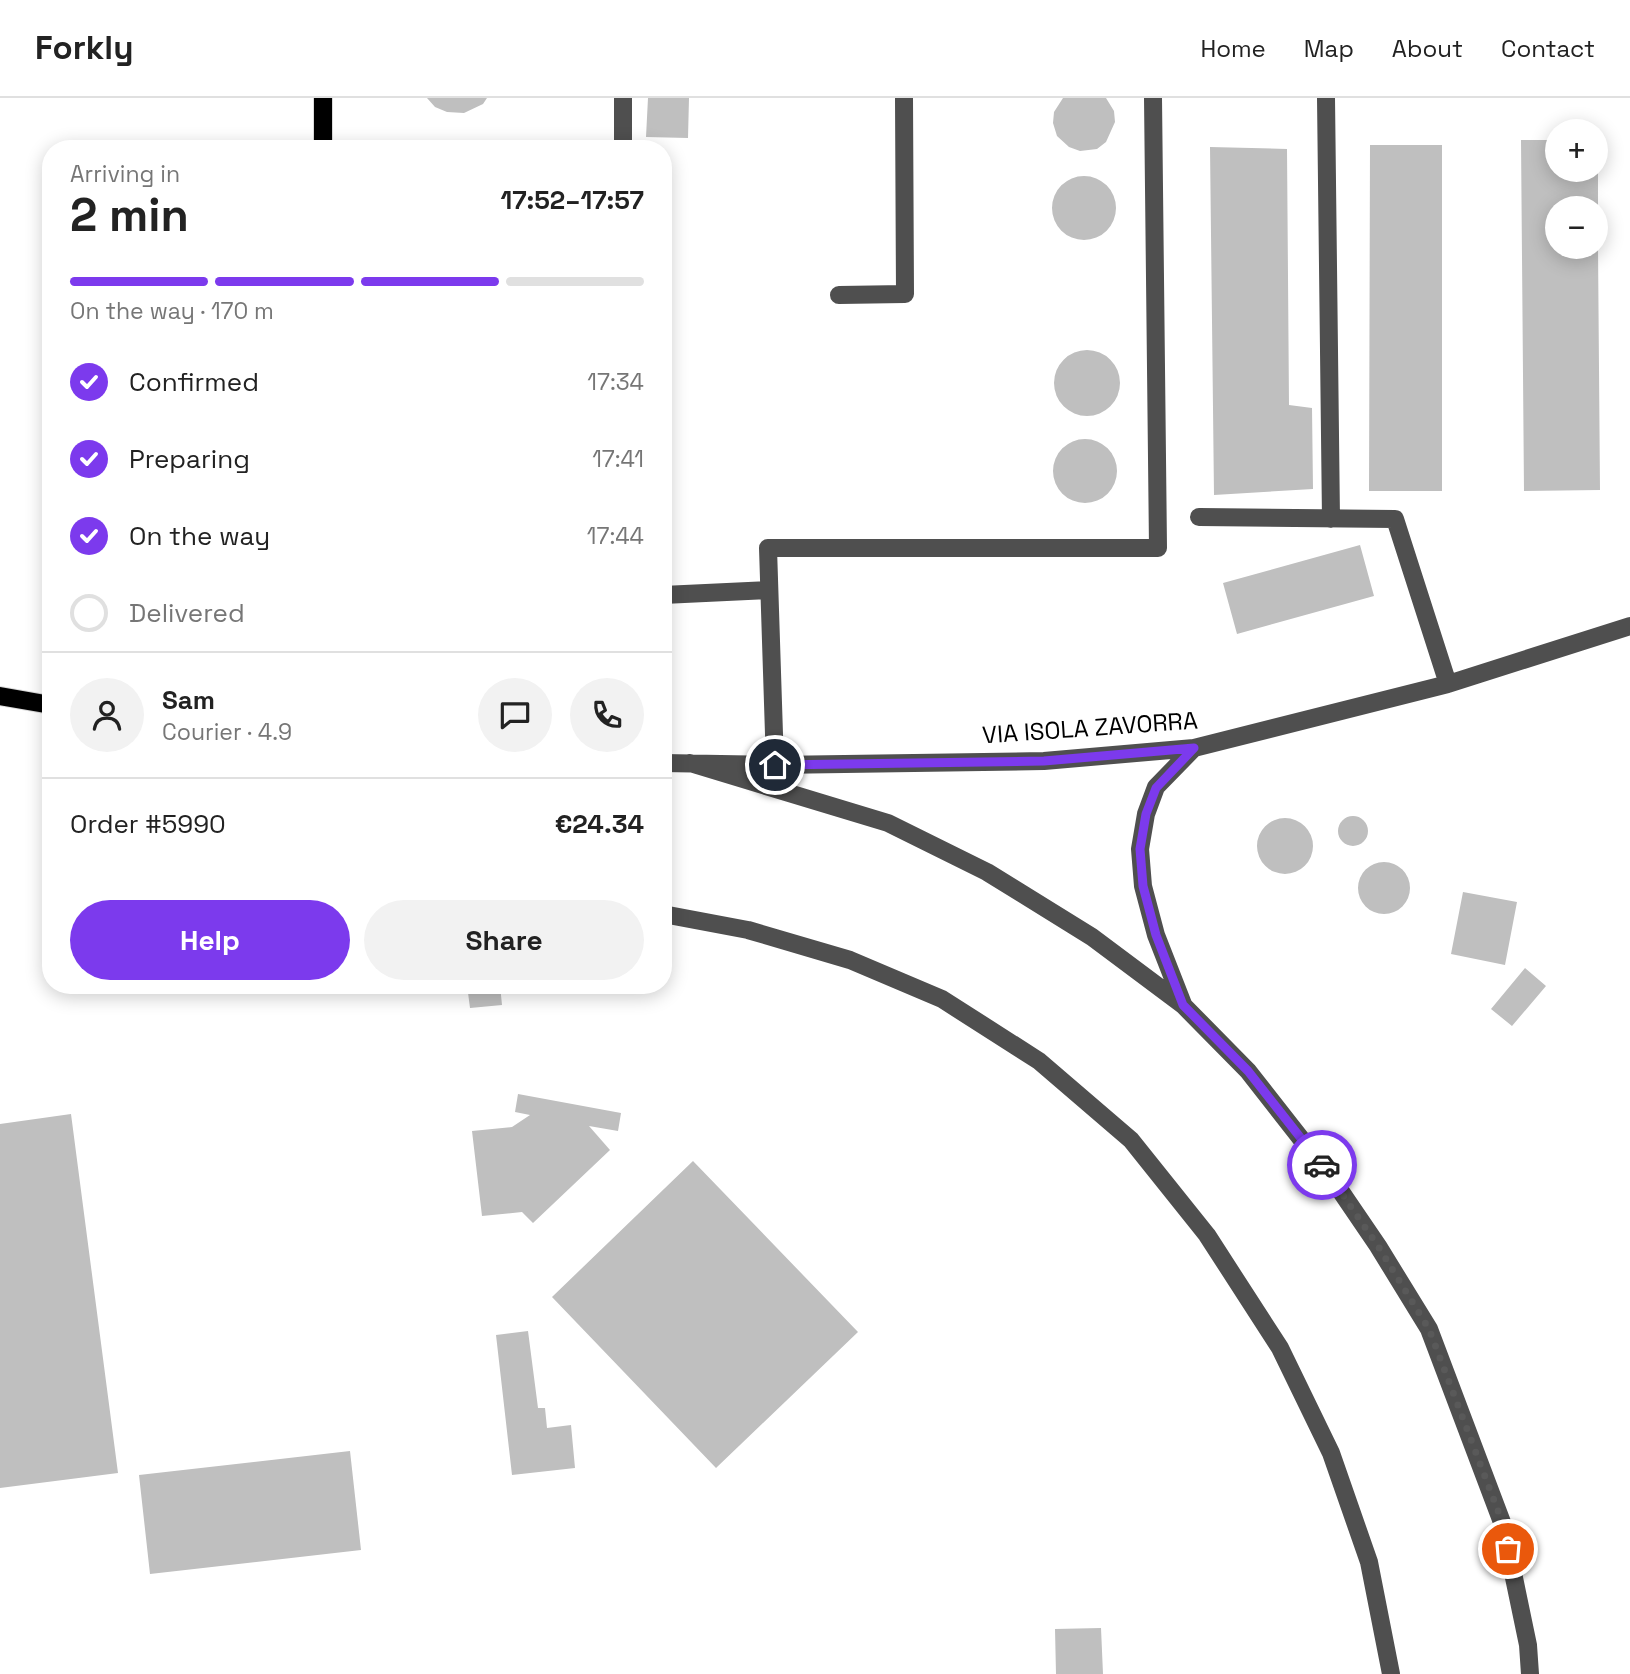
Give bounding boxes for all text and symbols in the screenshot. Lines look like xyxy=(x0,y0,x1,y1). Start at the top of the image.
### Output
text: Forkly xyxy=(35,27,133,69)
text: Home xyxy=(1200,33,1266,64)
text: Map xyxy=(1304,33,1354,64)
text: About xyxy=(1392,33,1463,64)
text: Contact xyxy=(1501,33,1595,64)
map controls xyxy=(1545,119,1608,259)
button: + xyxy=(1545,119,1608,182)
text: Arriving in xyxy=(70,159,180,189)
text: 17:52–17:57 xyxy=(500,183,644,217)
text: 2 min xyxy=(70,186,189,244)
button: − xyxy=(1545,196,1608,259)
text: On the way · 170 m xyxy=(70,296,274,326)
icon: check xyxy=(70,363,108,401)
text: Confirmed xyxy=(129,365,259,399)
text: 17:34 xyxy=(587,367,644,397)
icon: check xyxy=(70,440,108,478)
text: Preparing xyxy=(129,442,250,476)
text: 17:41 xyxy=(592,444,644,474)
icon: check xyxy=(70,517,108,555)
text: On the way xyxy=(129,519,270,553)
text: 17:44 xyxy=(587,521,644,551)
text: Delivered xyxy=(129,596,245,630)
button: person xyxy=(70,678,144,752)
button: chat xyxy=(478,678,552,752)
button: phone xyxy=(570,678,644,752)
text: Sam xyxy=(162,683,215,717)
street label: VIA ISOLA ZAVORRA xyxy=(981,705,1199,750)
text: Courier · 4.9 xyxy=(162,717,292,747)
pin xyxy=(745,735,805,795)
icon: home xyxy=(756,746,794,784)
text: Order #5990 xyxy=(70,807,226,841)
text: €24.34 xyxy=(555,807,644,841)
button: Help xyxy=(70,900,350,980)
button: Share xyxy=(364,900,644,980)
courier xyxy=(1287,1130,1357,1200)
icon: car xyxy=(1303,1146,1341,1184)
pin xyxy=(1478,1519,1538,1579)
icon: bag xyxy=(1489,1530,1527,1568)

